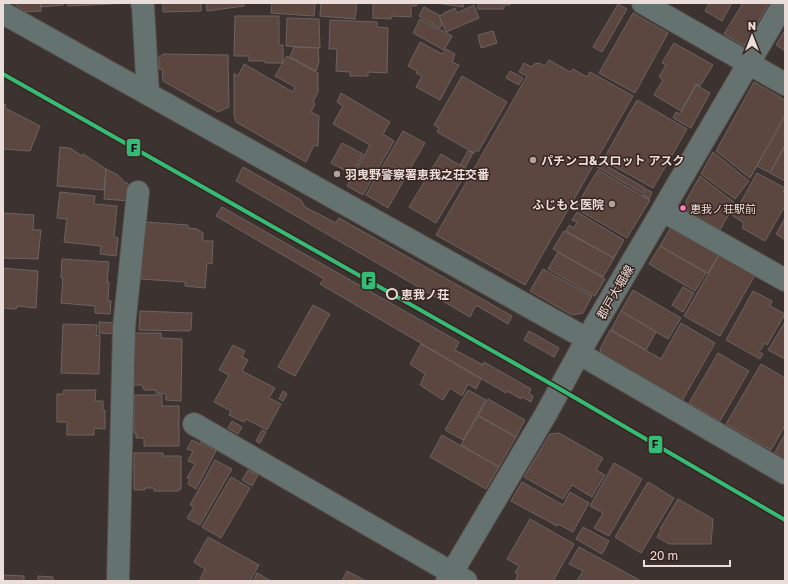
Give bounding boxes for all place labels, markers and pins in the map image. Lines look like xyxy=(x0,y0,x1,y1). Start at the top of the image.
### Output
place label: パチンコ&スロット アスク xyxy=(541,153,685,168)
marker: パチンコ&スロット アスク xyxy=(528,155,538,165)
place label: 羽曳野警察署恵我之荘交番 xyxy=(345,167,490,182)
marker: 羽曳野警察署恵我之荘交番 xyxy=(332,169,342,179)
place label: ふじもと医院 xyxy=(532,197,604,212)
marker: ふじもと医院 xyxy=(607,199,617,209)
place label: 恵我ノ荘駅前 xyxy=(690,202,756,215)
marker: 恵我ノ荘駅前 xyxy=(678,203,688,213)
place label: 恵我ノ荘 xyxy=(401,287,449,302)
marker: 恵我ノ荘 xyxy=(386,288,398,300)

